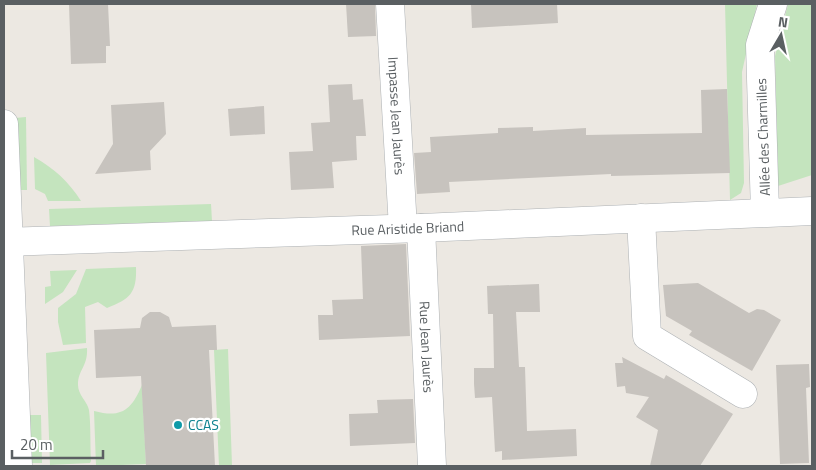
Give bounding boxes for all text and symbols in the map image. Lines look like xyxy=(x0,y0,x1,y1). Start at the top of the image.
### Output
north arrow xyxy=(756,10,806,60)
text: N xyxy=(777,11,790,33)
street label: Impasse Jean Jaurès xyxy=(383,56,411,175)
street label: Allée des Charmilles xyxy=(750,78,775,196)
street label: Rue Aristide Briand xyxy=(351,215,465,240)
street label: Rue Jean Jaurès xyxy=(414,301,440,393)
place label: CCAS xyxy=(188,414,219,435)
marker: CCAS xyxy=(172,419,184,431)
scale bar xyxy=(12,428,104,460)
text: 20 m xyxy=(20,433,53,456)

